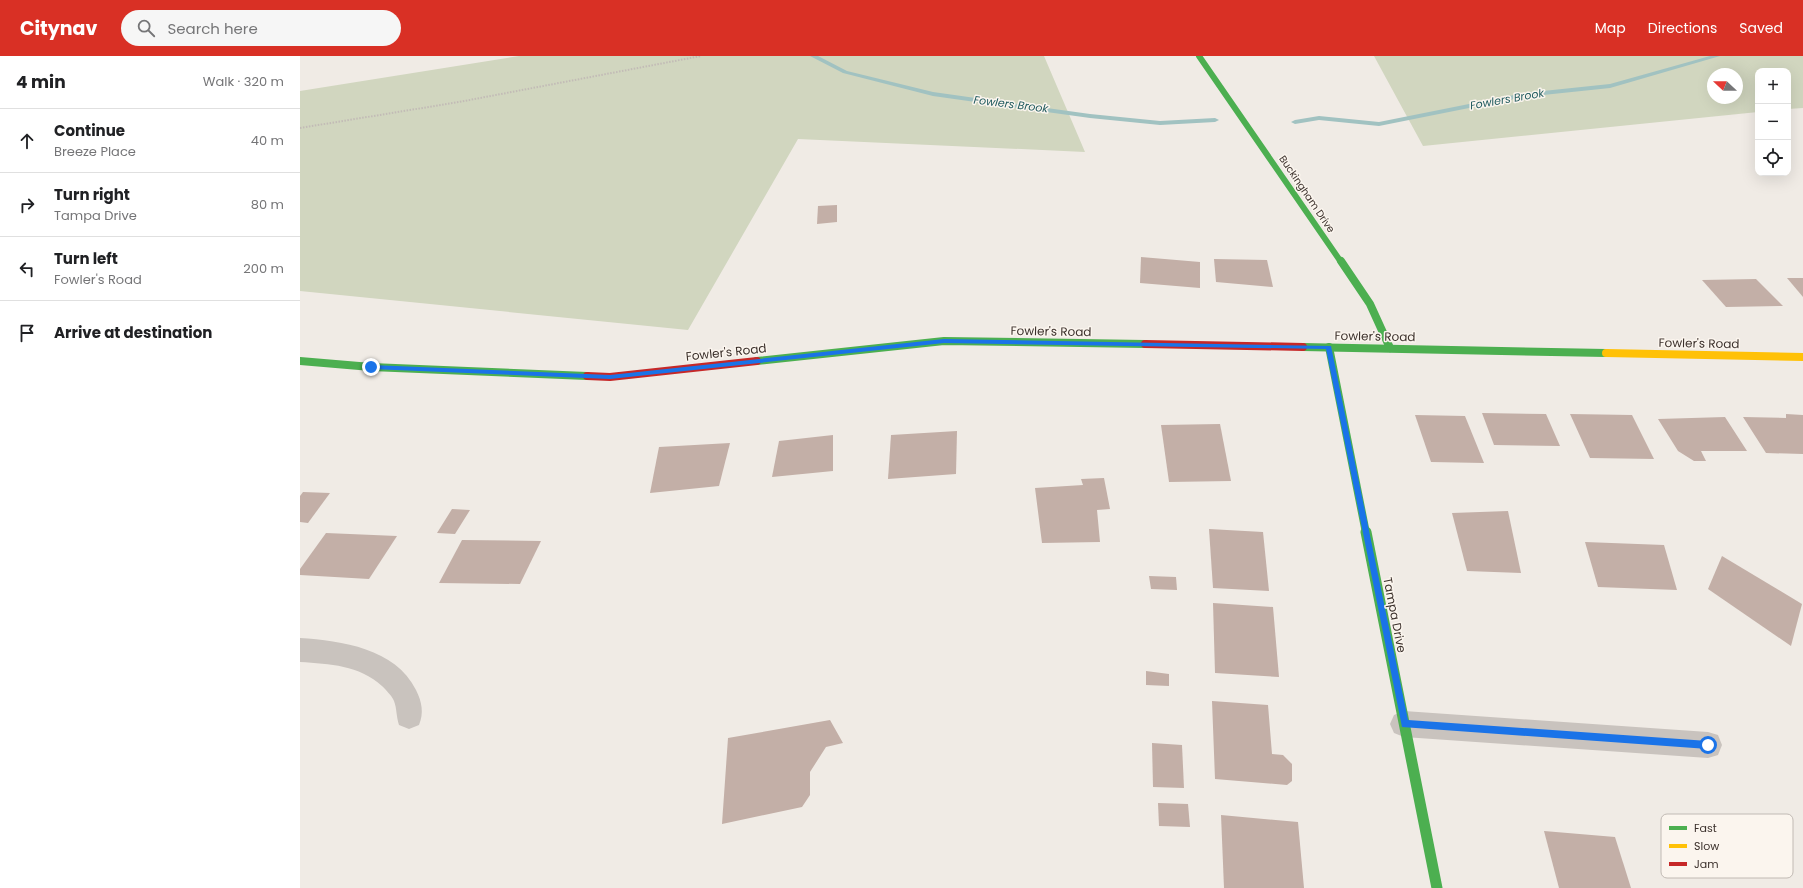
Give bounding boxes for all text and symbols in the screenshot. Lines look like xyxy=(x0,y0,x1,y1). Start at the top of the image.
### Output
search box xyxy=(121,10,401,46)
text: Citynav xyxy=(20,15,97,42)
icon: search xyxy=(135,17,157,39)
text: Search here xyxy=(167,18,258,39)
text: Map xyxy=(1595,18,1626,38)
text: Directions xyxy=(1648,18,1717,38)
text: Saved xyxy=(1739,18,1783,38)
north arrow xyxy=(1707,68,1743,104)
map controls xyxy=(1755,68,1791,176)
button: + xyxy=(1755,68,1791,104)
text: 4 min xyxy=(16,70,66,94)
text: Walk · 320 m xyxy=(203,72,284,91)
water label: Fowlers Brook xyxy=(1469,84,1547,113)
water label: Fowlers Brook xyxy=(973,91,1050,117)
button: − xyxy=(1755,104,1791,140)
text: Continue xyxy=(54,120,125,141)
icon: ahead xyxy=(16,130,38,152)
text: 40 m xyxy=(251,131,284,150)
button: locate xyxy=(1755,140,1791,176)
text: Breeze Place xyxy=(54,142,136,161)
street label: Buckingham Drive xyxy=(1275,152,1339,236)
text: Turn right xyxy=(54,184,130,205)
icon: right xyxy=(16,194,38,216)
text: 80 m xyxy=(251,195,284,214)
text: Tampa Drive xyxy=(54,206,137,225)
text: Turn left xyxy=(54,248,118,269)
icon: left xyxy=(16,258,38,280)
text: 200 m xyxy=(243,259,284,278)
text: Fowler's Road xyxy=(54,270,142,289)
icon: arrive xyxy=(16,322,38,344)
text: Arrive at destination xyxy=(54,322,212,343)
street label: Fowler's Road xyxy=(1010,322,1092,340)
street label: Fowler's Road xyxy=(1334,327,1416,345)
street label: Fowler's Road xyxy=(1658,334,1740,352)
street label: Fowler's Road xyxy=(685,339,767,365)
route end xyxy=(362,358,380,376)
street label: Tampa Drive xyxy=(1379,576,1411,654)
route start xyxy=(1699,736,1717,754)
legend xyxy=(1661,814,1793,878)
text: Fast xyxy=(1694,820,1717,836)
text: Slow xyxy=(1694,838,1719,854)
text: Jam xyxy=(1694,856,1719,872)

